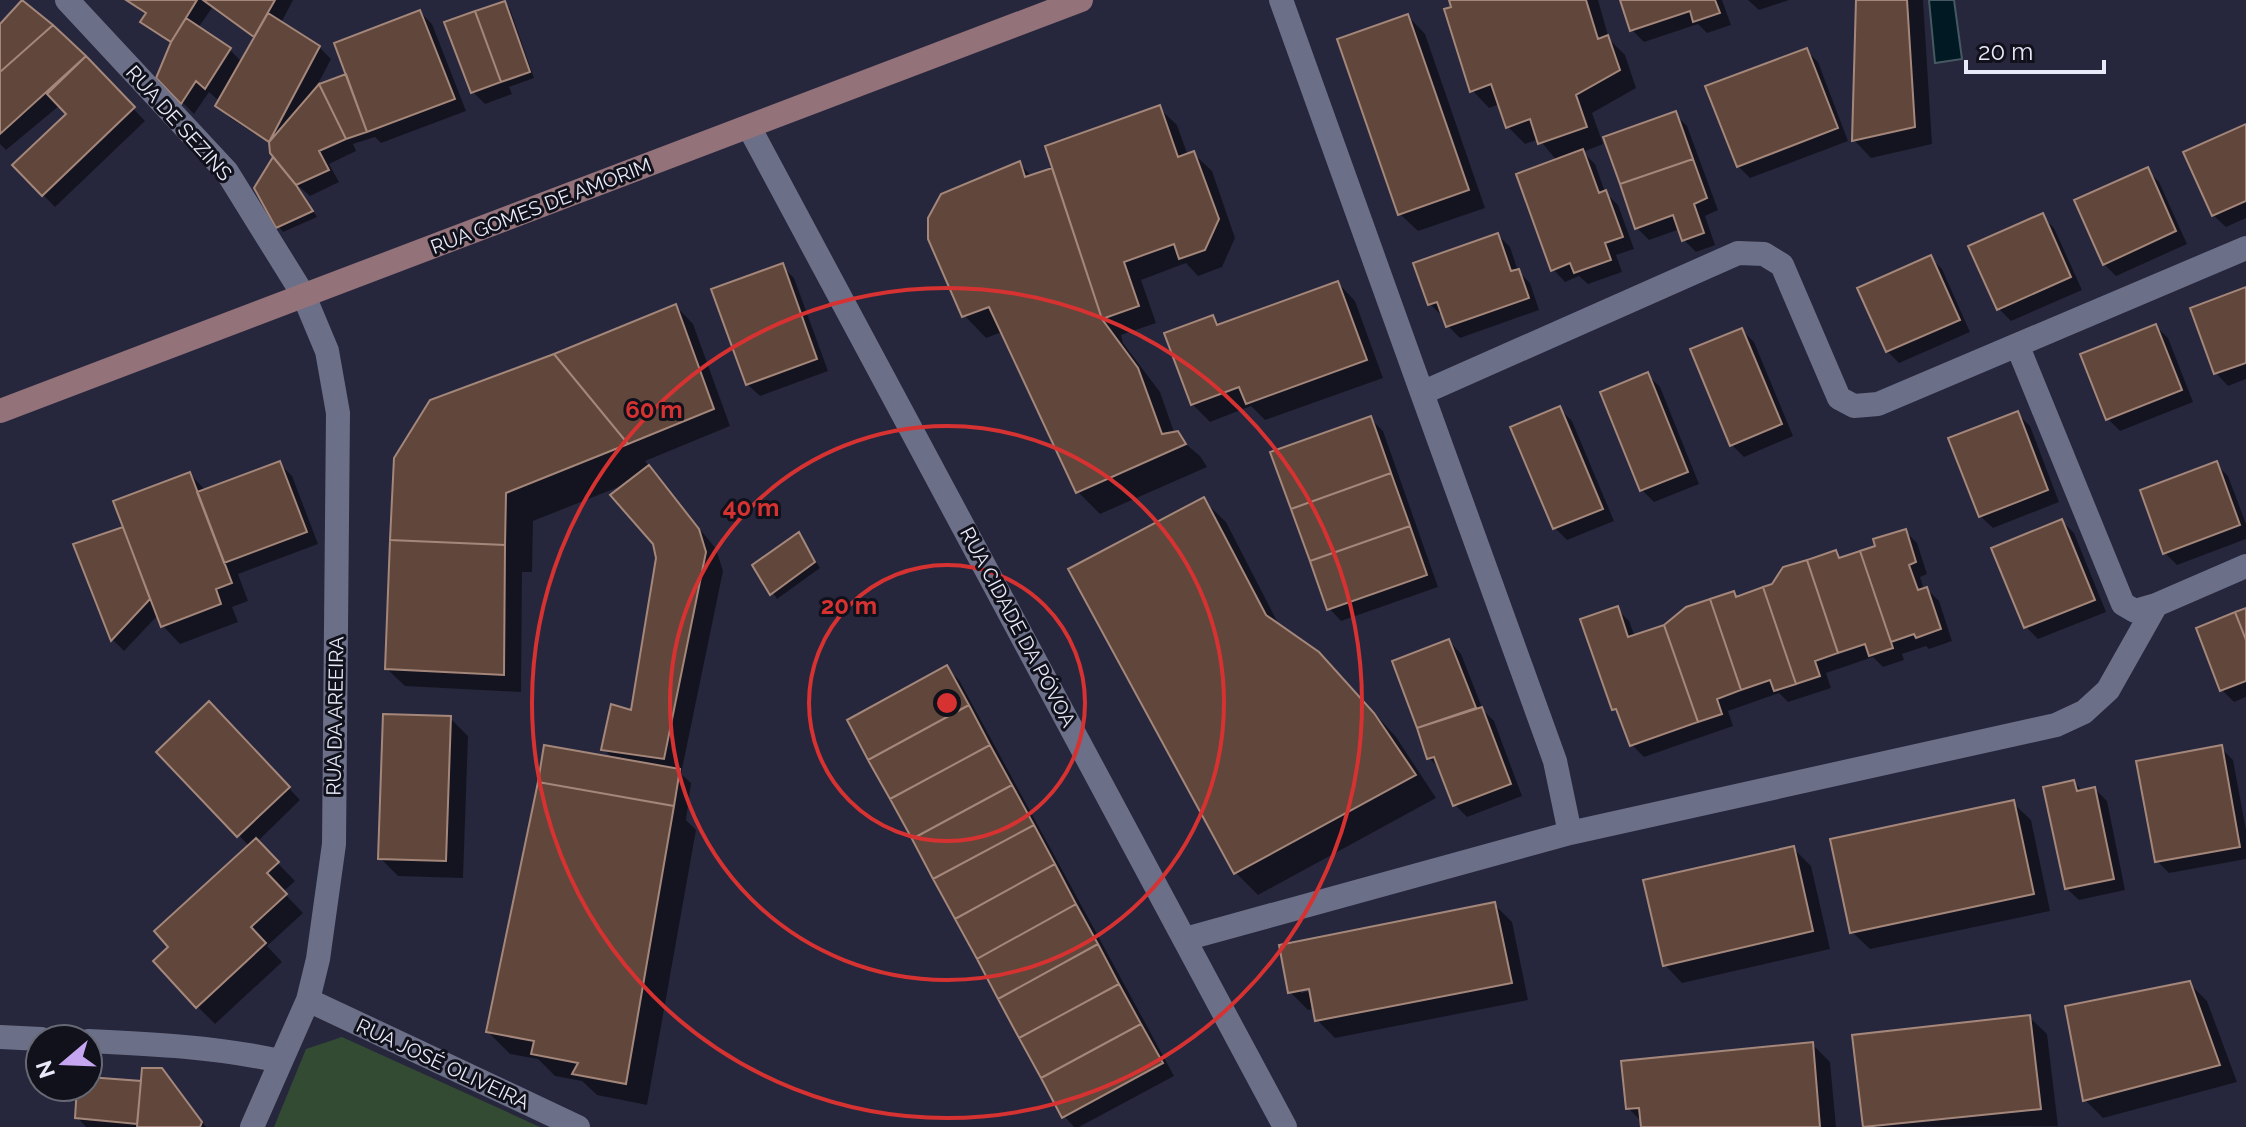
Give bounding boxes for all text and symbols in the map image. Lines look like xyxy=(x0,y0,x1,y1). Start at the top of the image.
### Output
scale bar xyxy=(1966,24,2104,74)
text: 20 m xyxy=(1978,37,2033,66)
street label: RUA DE SEZINS xyxy=(121,60,237,186)
street label: RUA GOMES DE AMORIM xyxy=(427,153,655,259)
text: 60 m xyxy=(625,395,683,424)
text: 40 m xyxy=(723,493,779,522)
street label: RUA CIDADE DA PÓVOA xyxy=(955,523,1081,731)
text: 20 m xyxy=(821,591,877,620)
street label: RUA DA AREEIRA xyxy=(322,636,348,796)
centre of rings xyxy=(933,689,961,717)
street label: RUA JOSÉ OLIVEIRA xyxy=(353,1013,534,1115)
north arrow xyxy=(24,1023,104,1103)
text: N xyxy=(30,1057,60,1082)

